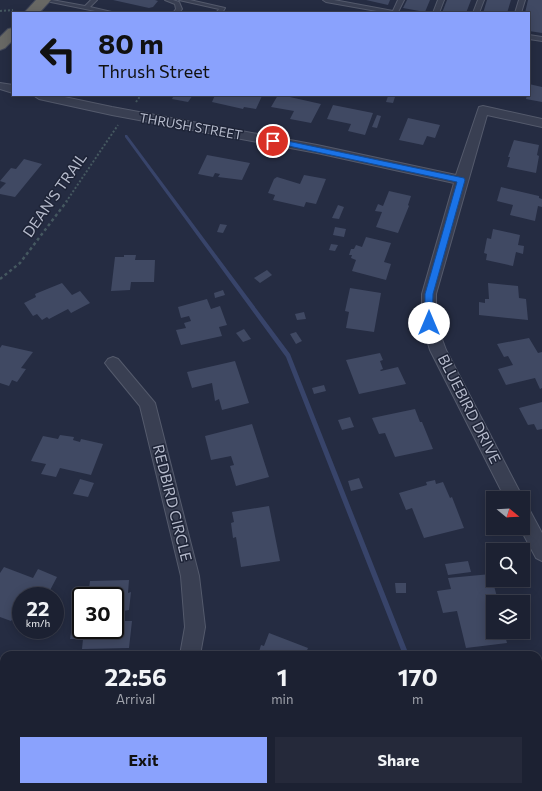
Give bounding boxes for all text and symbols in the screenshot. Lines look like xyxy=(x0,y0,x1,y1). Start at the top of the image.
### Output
text: 80 m xyxy=(98,26,164,60)
icon: left xyxy=(32,28,84,80)
text: Thrush Street xyxy=(98,60,210,82)
street label: THRUSH STREET xyxy=(138,109,244,143)
pin xyxy=(256,124,290,158)
icon: arrive xyxy=(262,130,284,152)
street label: DEAN'S TRAIL xyxy=(18,148,90,240)
position arrow xyxy=(408,302,450,344)
street label: BLUEBIRD DRIVE xyxy=(435,351,505,466)
street label: REDBIRD CIRCLE xyxy=(150,442,196,563)
north arrow xyxy=(486,491,530,535)
map controls xyxy=(486,491,530,639)
button: search xyxy=(486,543,530,587)
speed limit sign: 30 xyxy=(72,587,124,639)
button: layers xyxy=(486,595,530,639)
text: 22 xyxy=(27,596,49,620)
text: km/h xyxy=(26,617,50,629)
text: 22:56 xyxy=(104,662,167,691)
text: 1 xyxy=(277,662,288,691)
text: 170 xyxy=(398,662,438,691)
text: Arrival xyxy=(116,691,155,707)
text: min xyxy=(271,691,293,707)
text: m xyxy=(412,691,423,707)
button: Exit xyxy=(20,737,267,783)
button: Share xyxy=(275,737,522,783)

